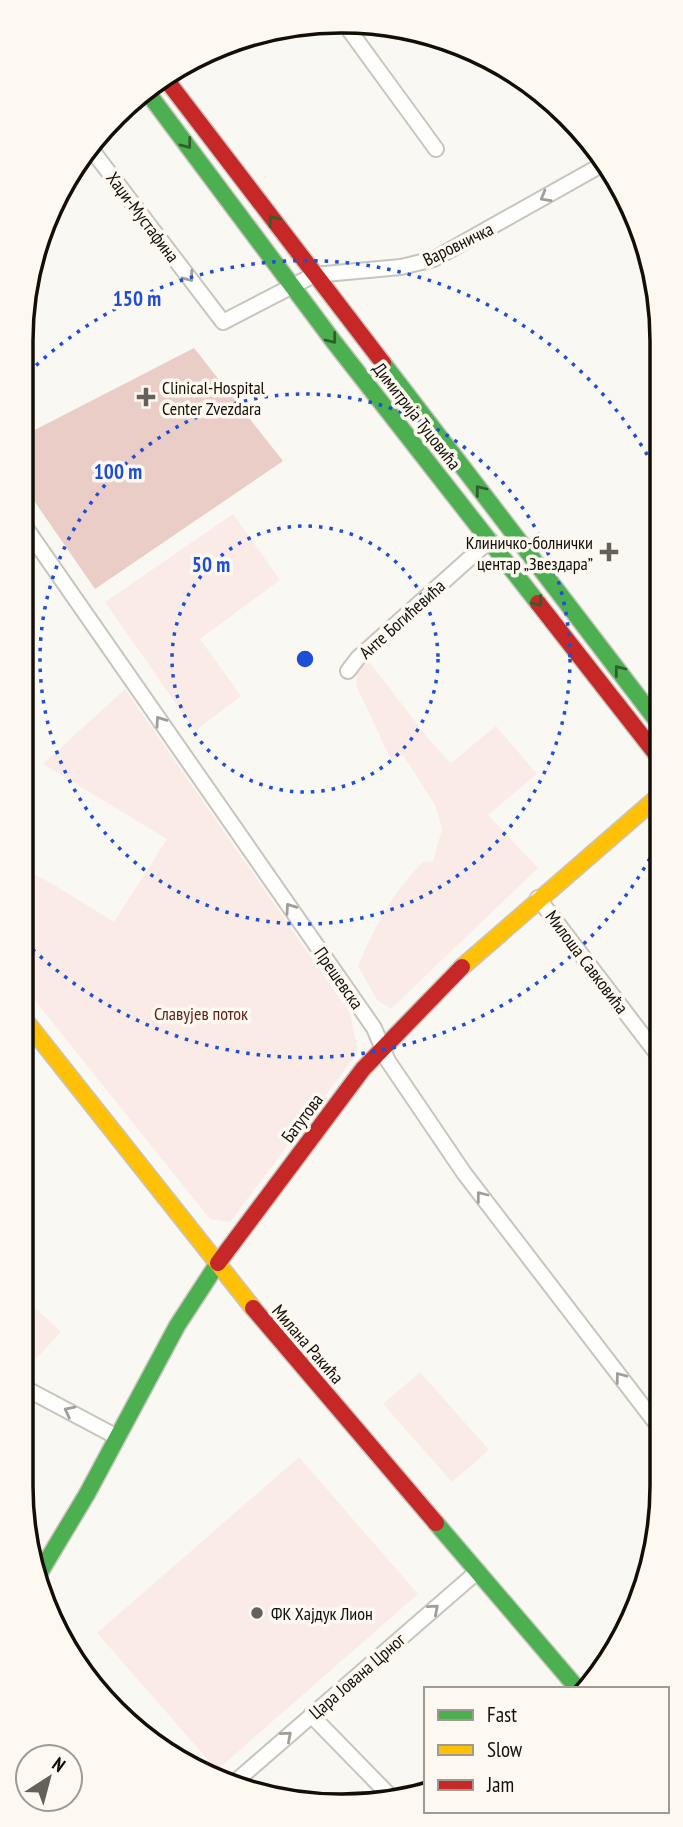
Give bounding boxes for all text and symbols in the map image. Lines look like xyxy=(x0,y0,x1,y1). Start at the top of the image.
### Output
one-way arrow xyxy=(178,137,191,149)
street label: Хаџи-Мустафина xyxy=(102,167,184,267)
one-way arrow xyxy=(540,189,553,202)
one-way arrow xyxy=(268,215,281,228)
street label: Варовничка xyxy=(419,217,497,271)
one-way arrow xyxy=(181,270,194,282)
text: 150 m xyxy=(113,285,161,312)
one-way arrow xyxy=(323,331,336,343)
street label: Димитрија Туцовића xyxy=(368,358,466,474)
place label: Clinical-Hospital Center Zvezdara xyxy=(162,376,266,420)
marker: Clinical-Hospital Center Zvezdara xyxy=(136,387,156,407)
text: 100 m xyxy=(94,458,142,485)
one-way arrow xyxy=(475,486,488,498)
place label: Клиничко-болнички центар „Звездара” xyxy=(466,531,593,575)
marker: Клиничко-болнички центар „Звездара” xyxy=(599,542,619,562)
text: 50 m xyxy=(192,551,230,578)
street label: Анте Богићевића xyxy=(354,574,450,664)
one-way arrow xyxy=(530,595,543,607)
centre of rings xyxy=(293,647,317,671)
one-way arrow xyxy=(614,666,627,678)
one-way arrow xyxy=(156,716,168,729)
one-way arrow xyxy=(286,903,298,916)
street label: Милоша Савковића xyxy=(541,906,633,1018)
street label: Прешевска xyxy=(309,942,369,1014)
park label: Славујев поток xyxy=(154,1002,248,1025)
street label: Батутова xyxy=(276,1089,328,1147)
one-way arrow xyxy=(477,1191,490,1204)
street label: Милана Ракића xyxy=(267,1300,349,1388)
one-way arrow xyxy=(615,1372,628,1384)
one-way arrow xyxy=(64,1405,77,1419)
place label: ФК Хајдук Лион xyxy=(271,1602,373,1625)
marker: ФК Хајдук Лион xyxy=(249,1605,265,1621)
one-way arrow xyxy=(426,1605,439,1617)
street label: Цара Јована Црног xyxy=(304,1628,410,1724)
legend xyxy=(424,1687,669,1813)
text: Fast xyxy=(487,1701,517,1728)
one-way arrow xyxy=(278,1732,291,1745)
text: Slow xyxy=(487,1736,523,1763)
north arrow xyxy=(14,1743,84,1813)
text: N xyxy=(48,1752,70,1777)
text: Jam xyxy=(486,1771,514,1798)

